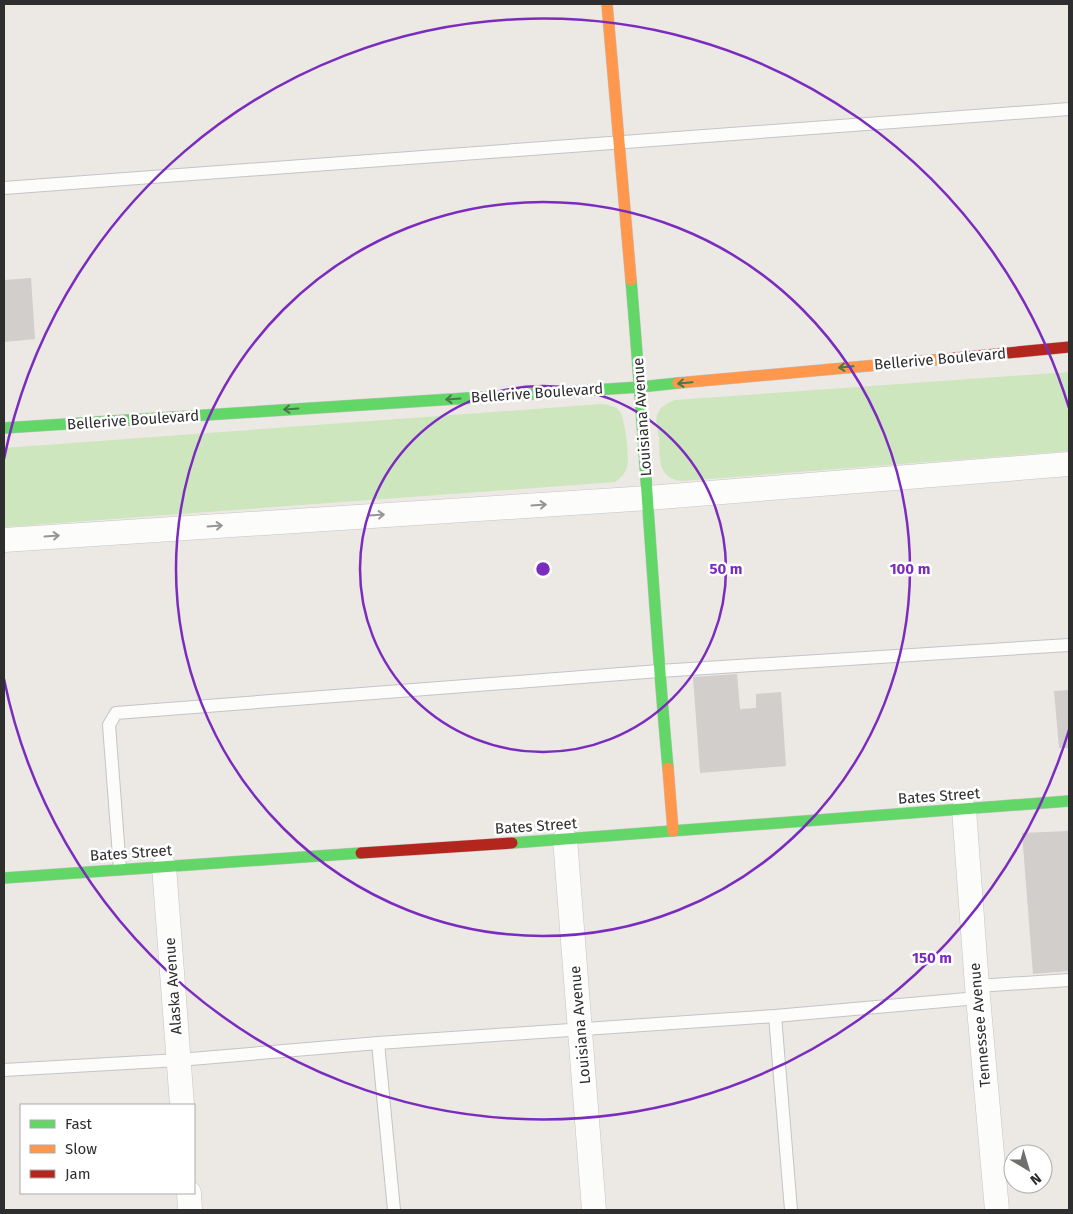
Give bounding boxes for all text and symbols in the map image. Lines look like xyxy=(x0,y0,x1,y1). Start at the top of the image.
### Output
street label: Bellerive Boulevard xyxy=(873,344,1007,374)
street label: Louisiana Avenue xyxy=(629,357,655,477)
one-way arrow xyxy=(839,363,855,372)
one-way arrow xyxy=(677,378,693,387)
street label: Bellerive Boulevard xyxy=(470,379,604,407)
one-way arrow xyxy=(445,394,461,403)
one-way arrow xyxy=(283,405,299,414)
street label: Bellerive Boulevard xyxy=(66,406,200,434)
one-way arrow xyxy=(531,500,547,509)
one-way arrow xyxy=(368,511,384,520)
one-way arrow xyxy=(206,521,222,531)
one-way arrow xyxy=(44,532,60,541)
centre of rings xyxy=(534,560,552,578)
text: 50 m xyxy=(709,560,743,578)
text: 100 m xyxy=(890,560,930,578)
street label: Bates Street xyxy=(897,784,981,808)
street label: Bates Street xyxy=(494,814,578,838)
street label: Bates Street xyxy=(89,841,173,865)
street label: Alaska Avenue xyxy=(161,937,185,1035)
text: 150 m xyxy=(912,949,952,967)
street label: Tennessee Avenue xyxy=(966,962,994,1088)
street label: Louisiana Avenue xyxy=(566,965,594,1085)
legend xyxy=(20,1104,195,1194)
text: Fast xyxy=(65,1115,92,1133)
text: Slow xyxy=(65,1140,97,1158)
north arrow xyxy=(1003,1144,1053,1194)
text: Jam xyxy=(65,1165,91,1183)
text: N xyxy=(1027,1169,1045,1188)

